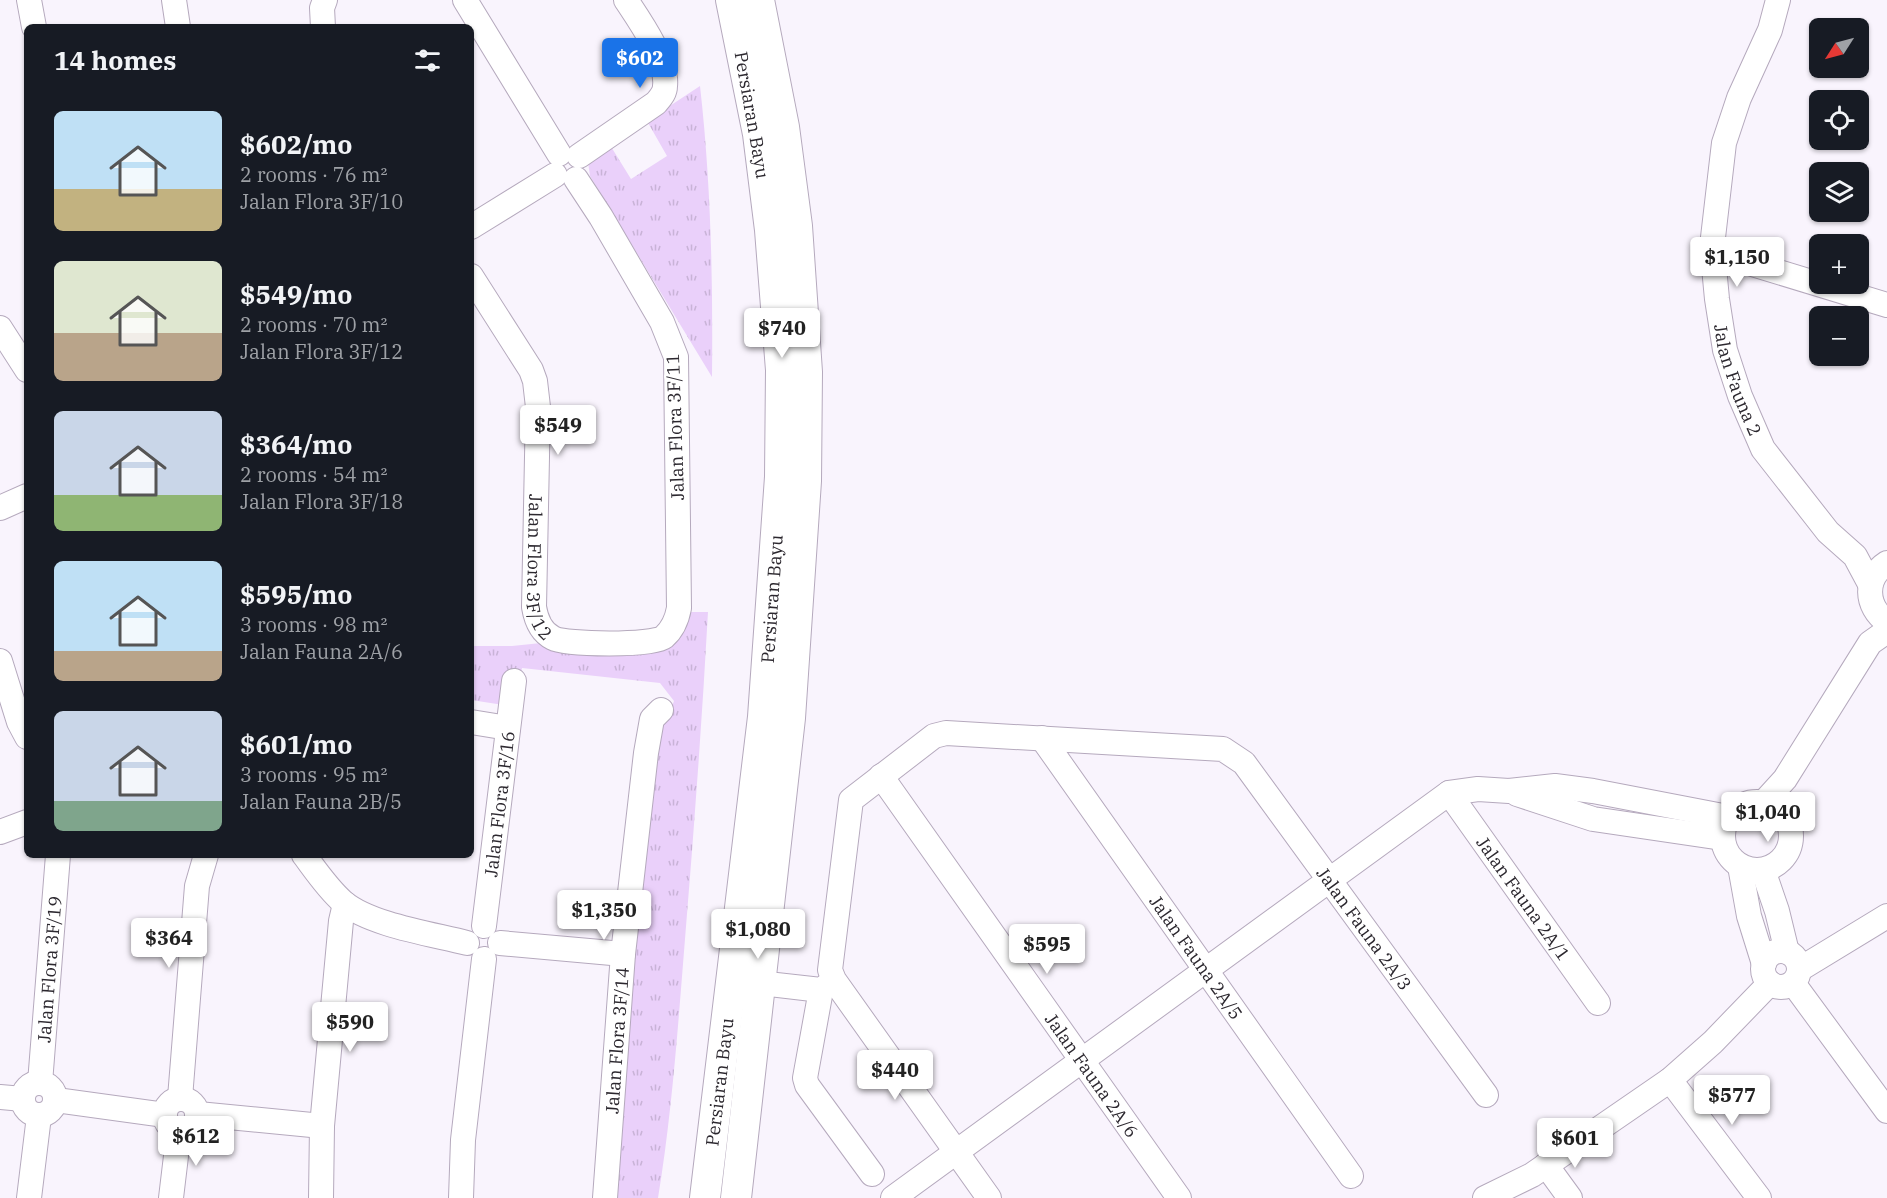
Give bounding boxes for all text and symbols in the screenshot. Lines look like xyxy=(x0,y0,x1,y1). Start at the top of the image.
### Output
north arrow xyxy=(1809,18,1869,78)
map controls xyxy=(1809,18,1869,366)
pin: $602 xyxy=(604,38,676,89)
text: 14 homes xyxy=(54,43,176,77)
icon: filters xyxy=(411,44,444,77)
text: $602 xyxy=(616,44,664,71)
street label: Persiaran Bayu xyxy=(729,50,775,180)
button: locate xyxy=(1809,90,1869,150)
text: $602/mo xyxy=(240,127,352,161)
icon: home xyxy=(102,135,174,207)
text: 2 rooms · 76 m² xyxy=(240,161,387,188)
button: layers xyxy=(1809,162,1869,222)
text: Jalan Flora 3F/10 xyxy=(240,188,403,215)
button: + xyxy=(1809,234,1869,294)
pin: $1,150 xyxy=(1688,237,1786,288)
text: $1,150 xyxy=(1704,243,1770,270)
text: $549/mo xyxy=(240,277,352,311)
icon: home xyxy=(102,285,174,357)
button: − xyxy=(1809,306,1869,366)
pin: $740 xyxy=(746,308,818,359)
text: 2 rooms · 70 m² xyxy=(240,311,387,338)
text: $740 xyxy=(758,314,806,341)
street label: Jalan Fauna 2 xyxy=(1710,322,1767,439)
text: Jalan Flora 3F/12 xyxy=(240,338,403,365)
street label: Jalan Flora 3F/11 xyxy=(661,353,689,501)
pin: $549 xyxy=(522,405,594,456)
text: $549 xyxy=(534,411,582,438)
text: $364/mo xyxy=(240,427,352,461)
icon: home xyxy=(102,435,174,507)
text: 2 rooms · 54 m² xyxy=(240,461,387,488)
text: Jalan Flora 3F/18 xyxy=(240,488,403,515)
street label: Jalan Flora 3F/12 xyxy=(522,494,558,645)
street label: Persiaran Bayu xyxy=(755,534,787,664)
text: $595/mo xyxy=(240,577,352,611)
icon: home xyxy=(102,585,174,657)
text: 3 rooms · 98 m² xyxy=(240,611,387,638)
text: Jalan Fauna 2A/6 xyxy=(240,638,403,665)
text: $601/mo xyxy=(240,727,352,761)
street label: Jalan Flora 3F/16 xyxy=(479,729,519,878)
icon: home xyxy=(102,735,174,807)
text: 3 rooms · 95 m² xyxy=(240,761,387,788)
text: Jalan Fauna 2B/5 xyxy=(240,788,402,815)
pin: $1,040 xyxy=(1719,792,1817,843)
text: $1,040 xyxy=(1735,798,1801,825)
street label: Jalan Fauna 2A/1 xyxy=(1472,832,1576,965)
street label: Jalan Fauna 2A/3 xyxy=(1312,862,1417,994)
pin: $1,350 xyxy=(555,890,653,941)
street label: Jalan Fauna 2A/5 xyxy=(1145,890,1248,1024)
street label: Jalan Flora 3F/19 xyxy=(32,895,66,1044)
text: $1,350 xyxy=(571,896,637,923)
pin: $1,080 xyxy=(709,909,807,960)
text: $1,080 xyxy=(725,915,791,942)
pin: $364 xyxy=(133,918,205,969)
text: $364 xyxy=(145,924,193,951)
pin: $595 xyxy=(1011,924,1083,975)
text: $595 xyxy=(1023,930,1071,957)
street label: Jalan Flora 3F/14 xyxy=(600,966,634,1115)
pin: $590 xyxy=(314,1002,386,1053)
text: $590 xyxy=(326,1008,374,1035)
street label: Jalan Fauna 2A/6 xyxy=(1040,1008,1144,1142)
street label: Persiaran Bayu xyxy=(700,1017,738,1147)
pin: $440 xyxy=(859,1050,931,1101)
text: $440 xyxy=(871,1056,919,1083)
pin: $577 xyxy=(1696,1075,1768,1126)
text: $577 xyxy=(1708,1081,1756,1108)
pin: $612 xyxy=(160,1116,232,1167)
pin: $601 xyxy=(1539,1118,1611,1169)
text: $612 xyxy=(172,1122,220,1149)
text: $601 xyxy=(1551,1124,1599,1151)

